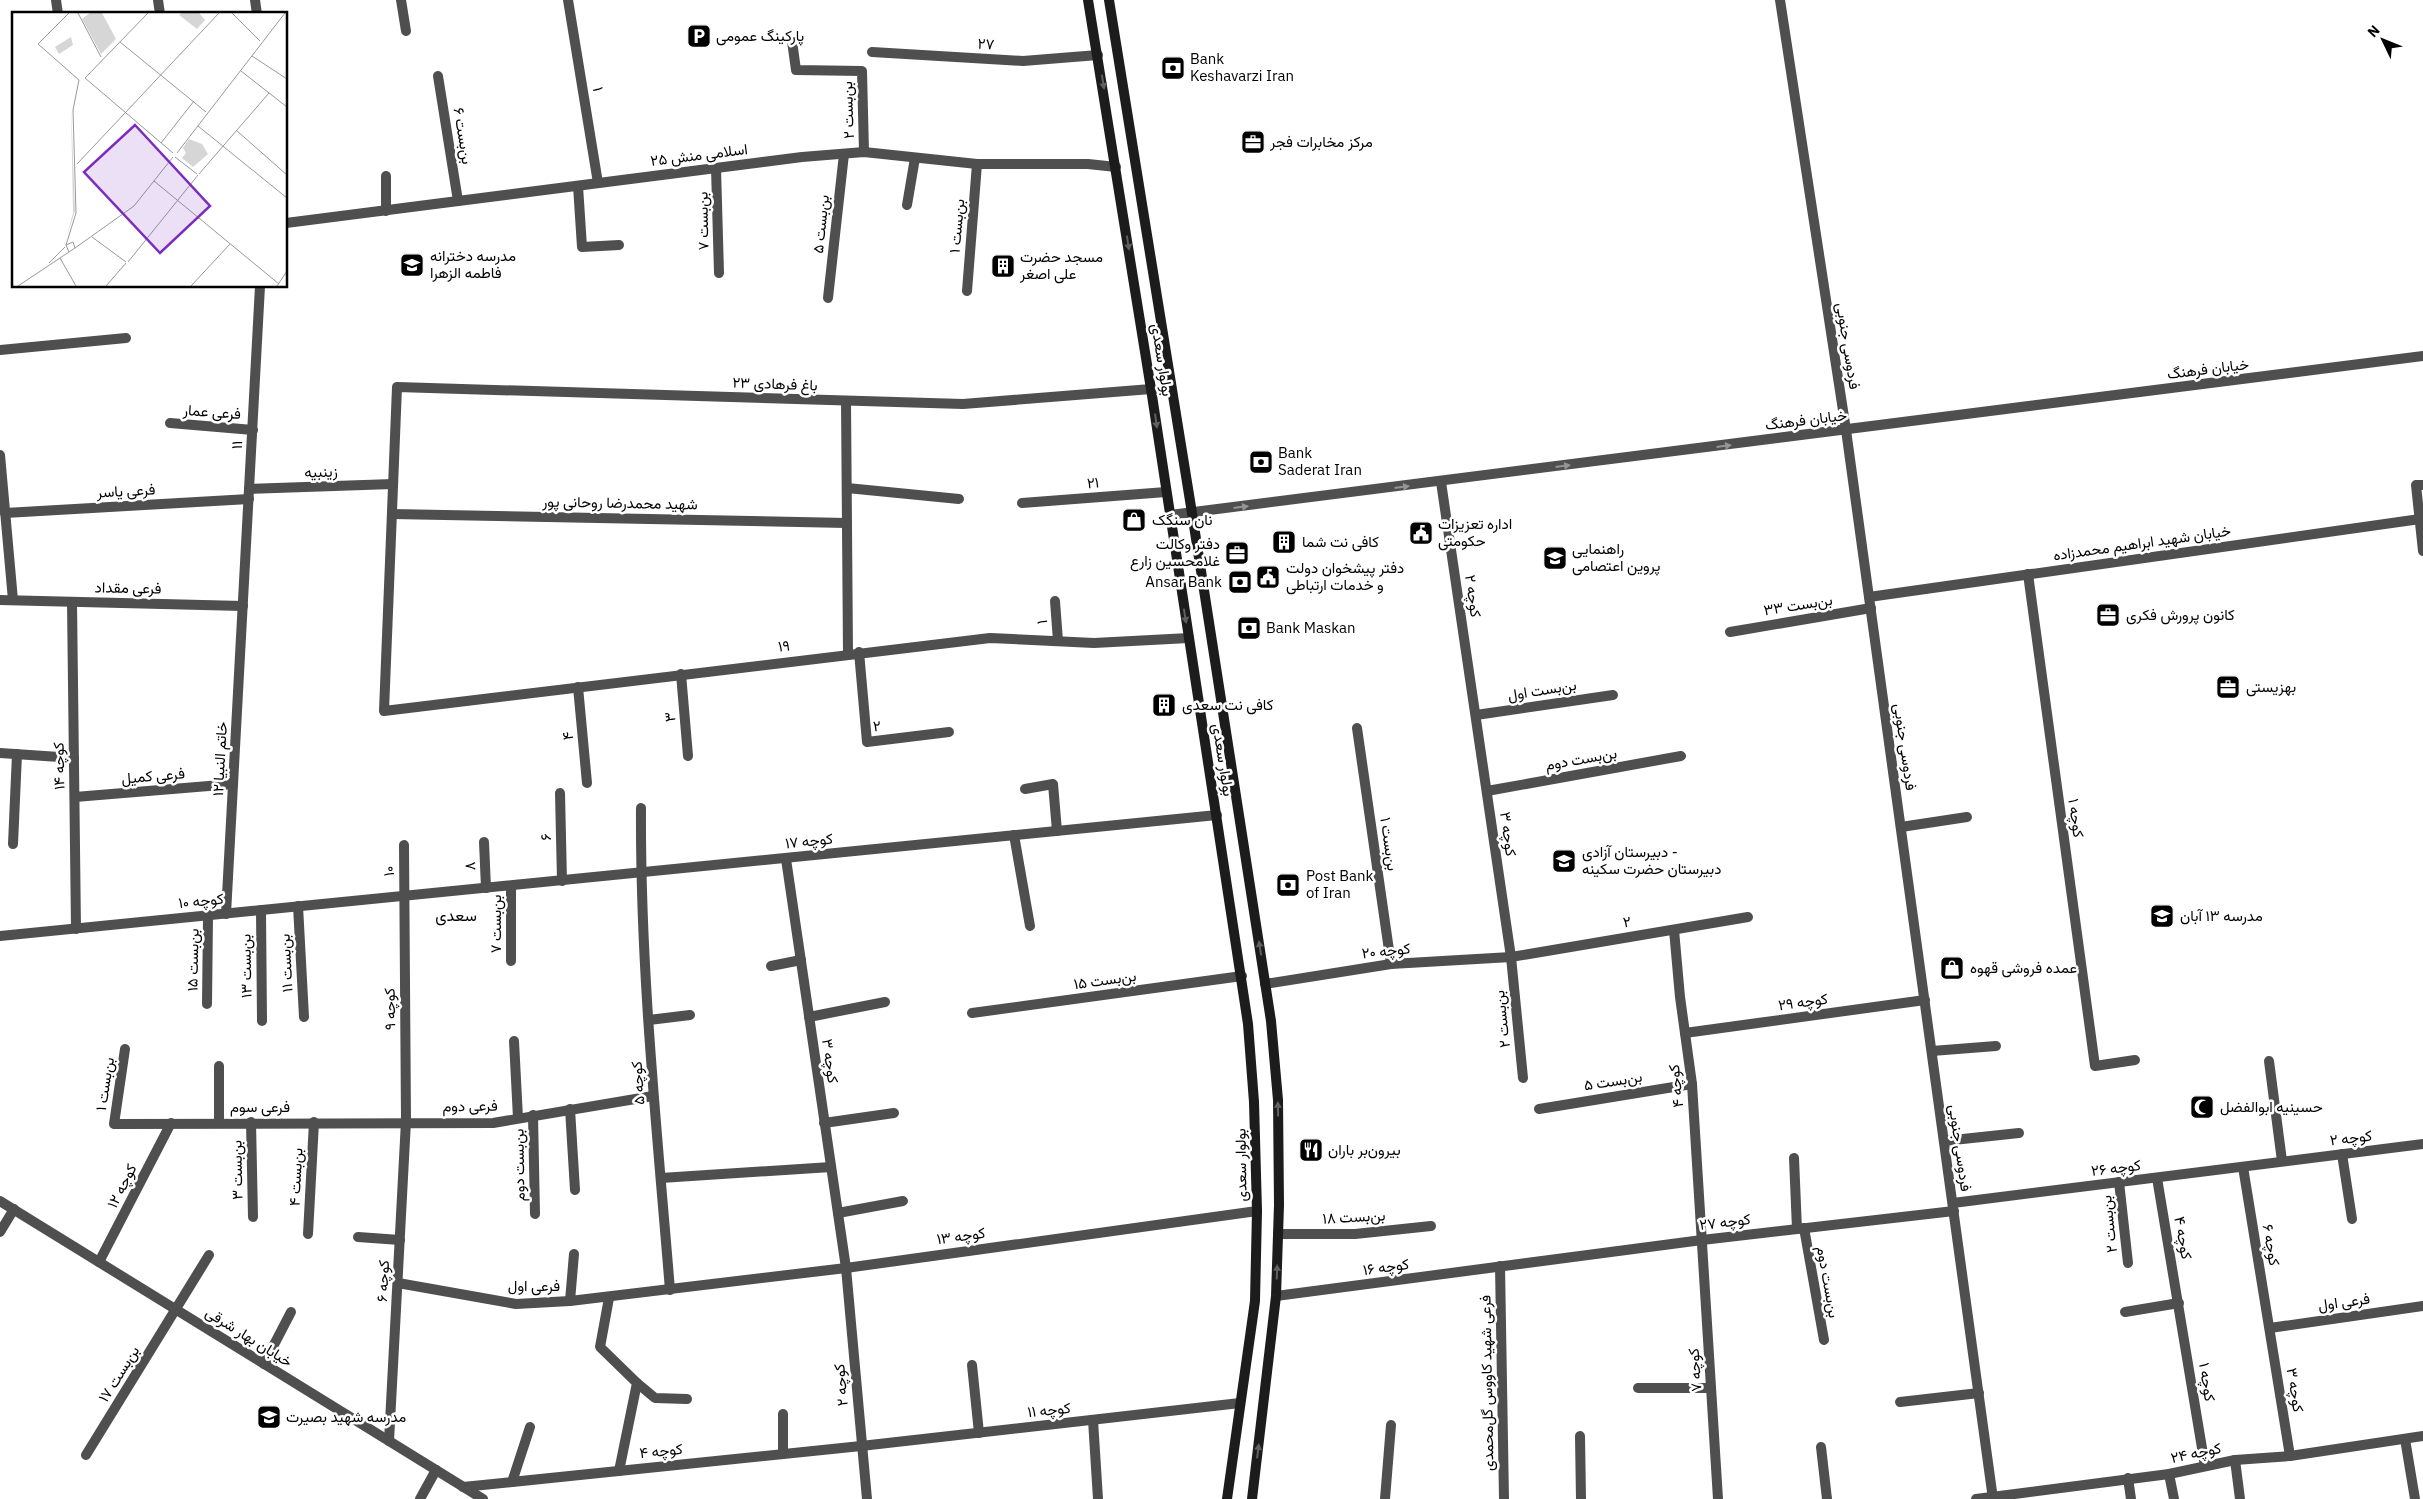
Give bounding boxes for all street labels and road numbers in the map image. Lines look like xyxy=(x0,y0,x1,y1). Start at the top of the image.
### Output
street label: ۲۷ xyxy=(977,33,995,54)
street label: بن‌بست ۲ xyxy=(837,81,859,139)
street label: ۱ xyxy=(589,85,608,93)
street label: بن‌بست ۶ xyxy=(449,106,477,166)
street label: اسلامی منش ۲۵ xyxy=(649,139,749,171)
street label: بن‌بست ۷ xyxy=(692,192,714,250)
street label: بن‌بست ۵ xyxy=(808,194,834,254)
street label: بن‌بست ۱ xyxy=(945,198,969,254)
street label: فردوسی جنوبی xyxy=(1831,301,1865,391)
street label: بولوار سعدی xyxy=(1146,322,1178,398)
street label: خیابان فرهنگ xyxy=(2166,354,2250,383)
street label: باغ فرهادی ۲۳ xyxy=(732,373,818,396)
street label: فرعی عمار xyxy=(181,400,242,424)
street label: خیابان فرهنگ xyxy=(1764,405,1848,434)
street label: ۱۱ xyxy=(227,440,246,450)
street label: زینبیه xyxy=(304,461,338,482)
street label: ۲۱ xyxy=(1086,473,1100,492)
street label: فرعی یاسر xyxy=(95,479,156,503)
street label: شهید محمدرضا روحانی پور xyxy=(541,492,698,514)
street label: خیابان شهید ابراهیم محمدزاده xyxy=(2052,521,2232,565)
street label: کوچه ۲ xyxy=(1460,574,1486,619)
street label: فرعی مقداد xyxy=(94,577,162,599)
street label: بن‌بست ۳۳ xyxy=(1762,590,1834,620)
street label: ۱ xyxy=(1032,619,1051,625)
street label: ۱۹ xyxy=(777,635,791,656)
street label: بن‌بست اول xyxy=(1506,675,1578,705)
street label: فردوسی جنوبی xyxy=(1889,702,1921,792)
street label: ۳ xyxy=(660,711,679,723)
street label: ۲ xyxy=(872,716,882,735)
street label: خاتم النبیا ۱۲ xyxy=(208,721,232,797)
street label: بولوار سعدی xyxy=(1207,722,1239,798)
street label: ۴ xyxy=(558,731,577,741)
street label: کوچه ۱۴ xyxy=(49,742,69,790)
street label: بن‌بست دوم xyxy=(1544,743,1618,775)
street label: فرعی کمیل xyxy=(120,763,186,789)
street label: کوچه ۱ xyxy=(2063,797,2089,839)
street label: کوچه ۳ xyxy=(1495,811,1521,858)
street label: بن‌بست ۱ xyxy=(1375,816,1403,872)
street label: کوچه ۱۷ xyxy=(784,829,834,853)
street label: ۶ xyxy=(536,833,555,841)
street label: ۸ xyxy=(460,861,479,871)
street label: ۱۰ xyxy=(379,866,398,877)
street label: کوچه ۱۰ xyxy=(177,889,225,913)
street label: بن‌بست ۷ xyxy=(486,895,506,953)
street label: ۲ xyxy=(1621,911,1633,932)
street label: بن‌بست ۱۵ xyxy=(182,928,204,992)
street label: بن‌بست ۱۱ xyxy=(274,933,298,993)
street label: بن‌بست ۱۳ xyxy=(235,934,257,998)
street label: کوچه ۲۰ xyxy=(1361,938,1412,964)
street label: بن‌بست ۱۵ xyxy=(1072,966,1138,994)
street label: کوچه ۹ xyxy=(380,988,400,1030)
street label: بن‌بست ۲ xyxy=(1489,989,1515,1049)
street label: کوچه ۲۹ xyxy=(1777,989,1829,1015)
street label: کوچه ۳ xyxy=(817,1038,843,1085)
street label: بن‌بست ۱ xyxy=(91,1056,119,1112)
street label: کوچه ۵ xyxy=(626,1060,649,1105)
street label: کوچه ۴ xyxy=(1664,1063,1688,1109)
street label: بن‌بست ۵ xyxy=(1582,1067,1644,1095)
street label: فرعی دوم xyxy=(442,1096,498,1116)
street label: فرعی سوم xyxy=(230,1097,290,1117)
street label: فردوسی جنوبی xyxy=(1944,1103,1976,1193)
street label: کوچه ۲ xyxy=(2329,1125,2374,1151)
street label: بولوار سعدی xyxy=(1230,1128,1252,1202)
street label: بن‌بست دوم xyxy=(508,1129,530,1201)
street label: بن‌بست ۳ xyxy=(226,1140,248,1200)
street label: بن‌بست ۴ xyxy=(284,1147,308,1207)
street label: کوچه ۲۶ xyxy=(2090,1155,2142,1181)
street label: کوچه ۱۲ xyxy=(102,1160,142,1211)
street label: بن‌بست ۲ xyxy=(2096,1194,2122,1254)
street label: بن‌بست ۱۸ xyxy=(1322,1205,1386,1229)
street label: کوچه ۲۷ xyxy=(1698,1209,1752,1235)
street label: کوچه ۴ xyxy=(2169,1215,2197,1261)
street label: کوچه ۱۳ xyxy=(935,1223,987,1249)
street label: کوچه ۶ xyxy=(2258,1223,2285,1268)
street label: بن‌بست دوم xyxy=(1812,1245,1844,1319)
street label: کوچه ۱۶ xyxy=(1362,1254,1411,1280)
street label: کوچه ۶ xyxy=(372,1259,394,1303)
street label: فرعی اول xyxy=(508,1276,560,1296)
street label: فرعی اول xyxy=(2317,1288,2371,1316)
street label: فرعی شهید کاووس گل‌محمدی xyxy=(1475,1295,1499,1471)
street label: خیابان بهار شرقی xyxy=(202,1302,296,1372)
street label: بن‌بست ۱۷ xyxy=(94,1342,144,1406)
street label: کوچه ۷ xyxy=(1683,1347,1706,1392)
street label: کوچه ۱ xyxy=(2194,1361,2220,1403)
street label: کوچه ۲ xyxy=(829,1363,853,1407)
street label: کوچه ۳ xyxy=(2282,1366,2308,1414)
street label: کوچه ۱۱ xyxy=(1026,1398,1072,1422)
street label: کوچه ۲۴ xyxy=(2169,1438,2223,1468)
street label: کوچه ۴ xyxy=(638,1439,684,1463)

